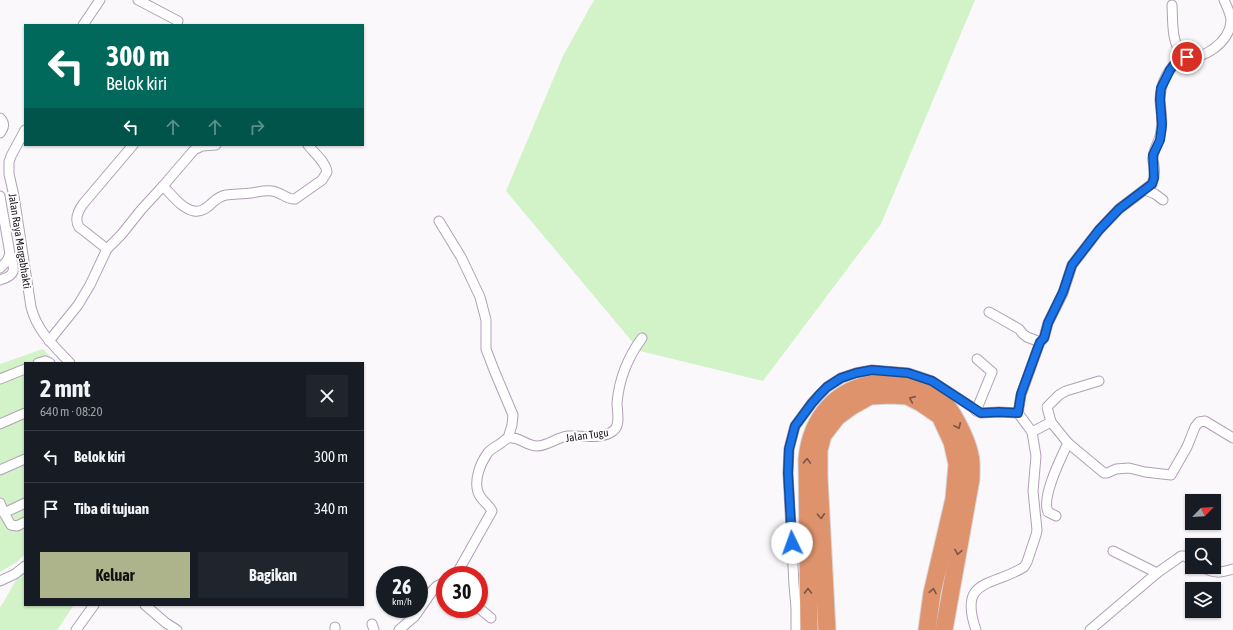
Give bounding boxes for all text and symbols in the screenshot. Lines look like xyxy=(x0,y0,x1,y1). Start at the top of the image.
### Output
icon: left xyxy=(40,40,92,92)
text: 300 m xyxy=(106,40,169,72)
pin xyxy=(1170,40,1204,74)
icon: arrive xyxy=(1176,46,1198,68)
text: Belok kiri xyxy=(106,73,167,94)
icon: left xyxy=(120,116,142,138)
icon: ahead xyxy=(162,116,184,138)
icon: ahead xyxy=(204,116,226,138)
icon: right xyxy=(246,116,268,138)
street label: Jalan Raya Margabhakti xyxy=(7,192,33,290)
text: 2 mnt xyxy=(40,375,90,402)
button: close xyxy=(306,375,348,417)
one-way arrow xyxy=(909,396,916,404)
text: 640 m · 08:20 xyxy=(40,404,103,419)
one-way arrow xyxy=(953,421,961,429)
street label: Jalan Tugu xyxy=(565,426,609,444)
icon: left xyxy=(40,446,62,468)
text: Belok kiri xyxy=(74,448,125,465)
text: 300 m xyxy=(314,448,348,465)
one-way arrow xyxy=(803,458,811,464)
north arrow xyxy=(1185,494,1221,530)
map controls xyxy=(1185,494,1221,618)
icon: arrive xyxy=(40,498,62,520)
text: Tiba di tujuan xyxy=(74,500,149,517)
text: 340 m xyxy=(314,500,348,517)
one-way arrow xyxy=(817,513,825,519)
position arrow xyxy=(771,522,813,564)
button: search xyxy=(1185,538,1221,574)
one-way arrow xyxy=(955,549,963,555)
button: Keluar xyxy=(40,552,190,598)
button: Bagikan xyxy=(198,552,348,598)
speed limit sign: 30 xyxy=(436,566,488,618)
text: 26 xyxy=(393,575,411,598)
button: layers xyxy=(1185,582,1221,618)
one-way arrow xyxy=(804,588,812,594)
one-way arrow xyxy=(928,588,936,595)
text: km/h xyxy=(392,596,412,607)

